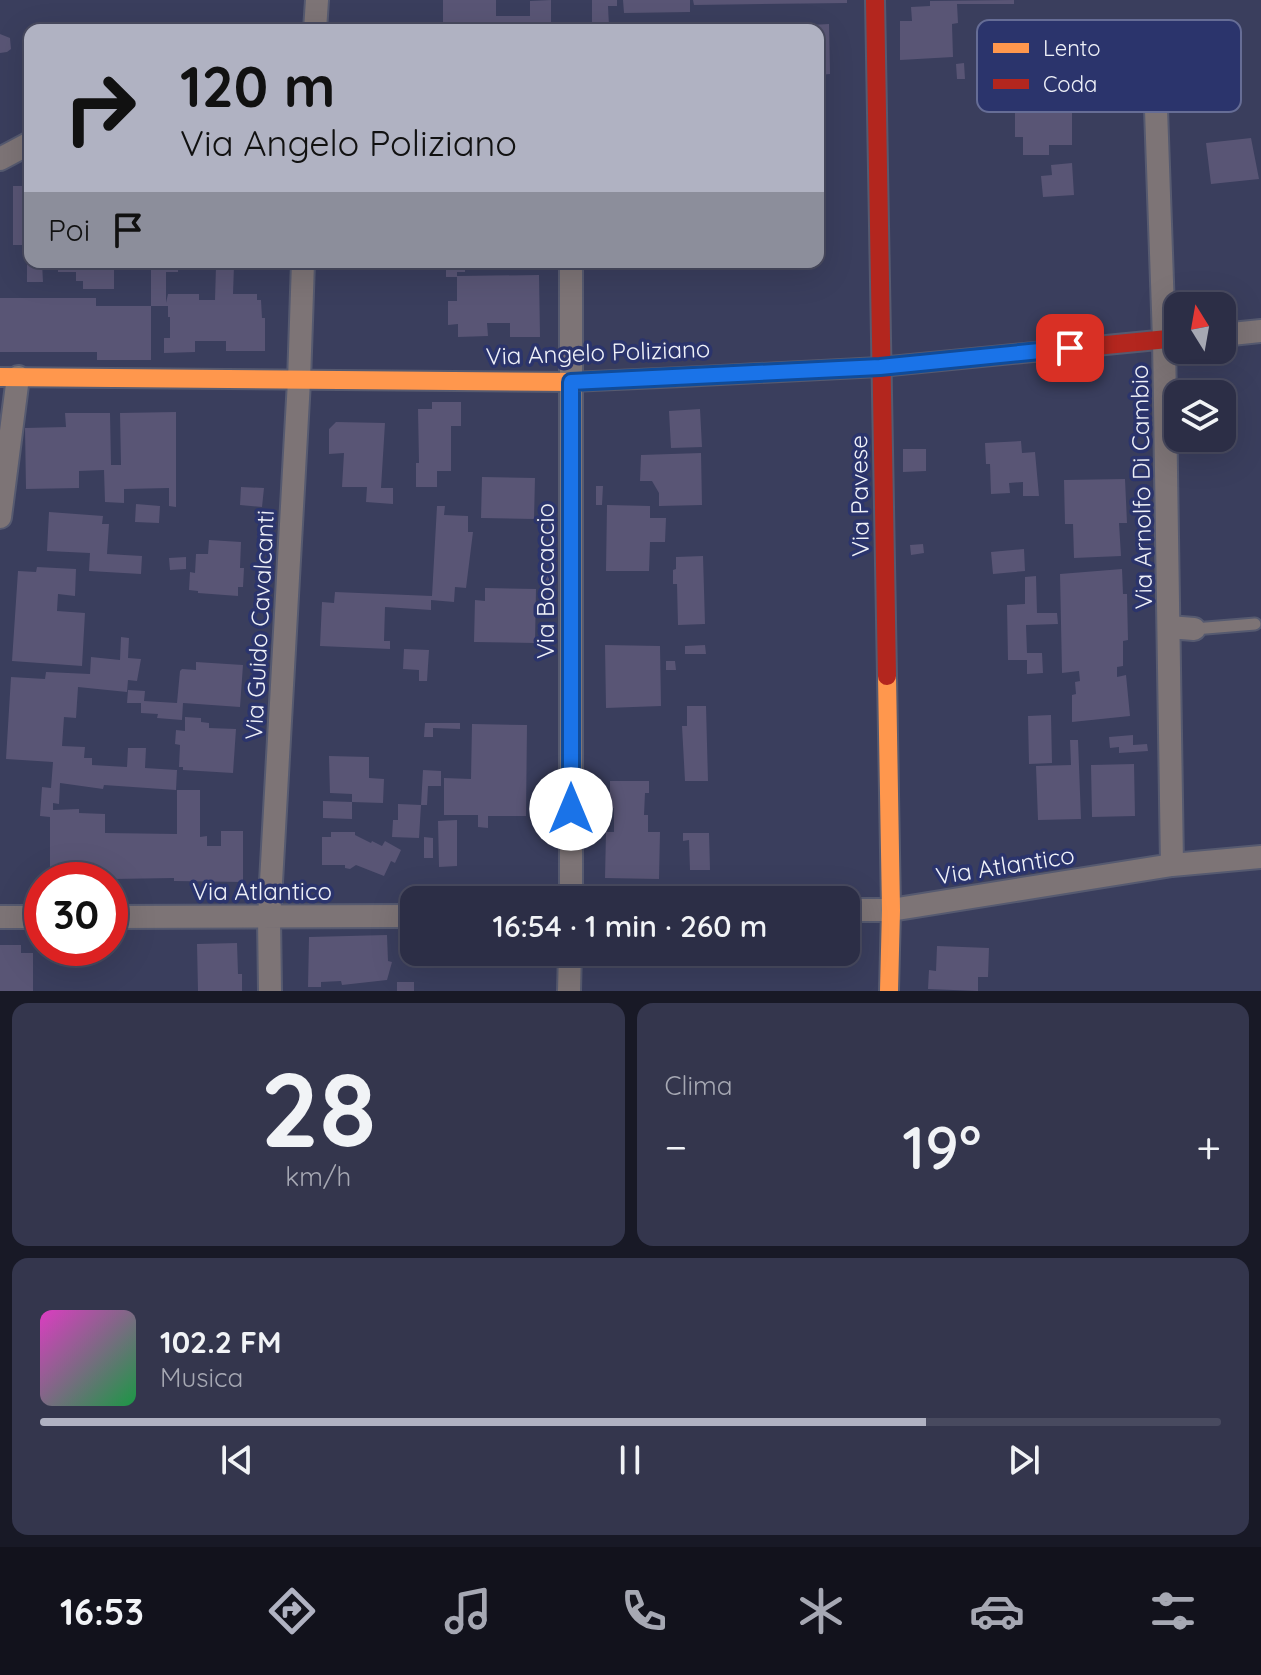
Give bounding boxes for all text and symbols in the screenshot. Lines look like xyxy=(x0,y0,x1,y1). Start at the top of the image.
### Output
legend xyxy=(977,20,1241,112)
text: Lento xyxy=(1043,34,1101,62)
text: 120 m xyxy=(180,51,335,121)
icon: right xyxy=(48,56,152,160)
text: Coda xyxy=(1043,70,1097,98)
text: Via Angelo Poliziano xyxy=(180,120,517,165)
icon: arrive xyxy=(106,208,150,252)
text: Poi xyxy=(48,211,90,249)
north arrow xyxy=(1164,292,1236,364)
map controls xyxy=(1164,292,1236,452)
pin xyxy=(1036,314,1104,382)
icon: arrive xyxy=(1048,326,1092,370)
street label: Via Angelo Poliziano xyxy=(485,333,711,371)
street label: Via Arnolfo Di Cambio xyxy=(1124,364,1158,610)
button: layers xyxy=(1164,380,1236,452)
street label: Via Pavese xyxy=(843,435,875,557)
street label: Via Boccaccio xyxy=(530,503,560,659)
street label: Via Guido Cavalcanti xyxy=(238,509,280,741)
position arrow xyxy=(529,767,613,851)
street label: Via Atlantico xyxy=(934,839,1076,891)
speed limit sign: 30 xyxy=(24,862,128,966)
street label: Via Atlantico xyxy=(192,876,332,906)
text: 16:54 · 1 min · 260 m xyxy=(493,907,767,945)
text: 28 xyxy=(260,1043,376,1173)
text: Clima xyxy=(665,1069,733,1102)
text: 19° xyxy=(902,1109,981,1184)
text: − xyxy=(665,1119,687,1174)
text: + xyxy=(1196,1119,1221,1174)
text: km/h xyxy=(285,1160,351,1193)
text: 102.2 FM xyxy=(160,1323,282,1361)
text: Musica xyxy=(160,1361,243,1394)
icon: previous xyxy=(215,1438,259,1482)
icon: pause xyxy=(608,1438,652,1482)
icon: next xyxy=(1002,1438,1046,1482)
icon: directions xyxy=(264,1583,320,1639)
icon: music xyxy=(440,1583,496,1639)
icon: phone xyxy=(616,1583,672,1639)
icon: climate xyxy=(793,1583,849,1639)
icon: car xyxy=(969,1583,1025,1639)
icon: filters xyxy=(1145,1583,1201,1639)
text: 16:53 xyxy=(60,1589,144,1634)

